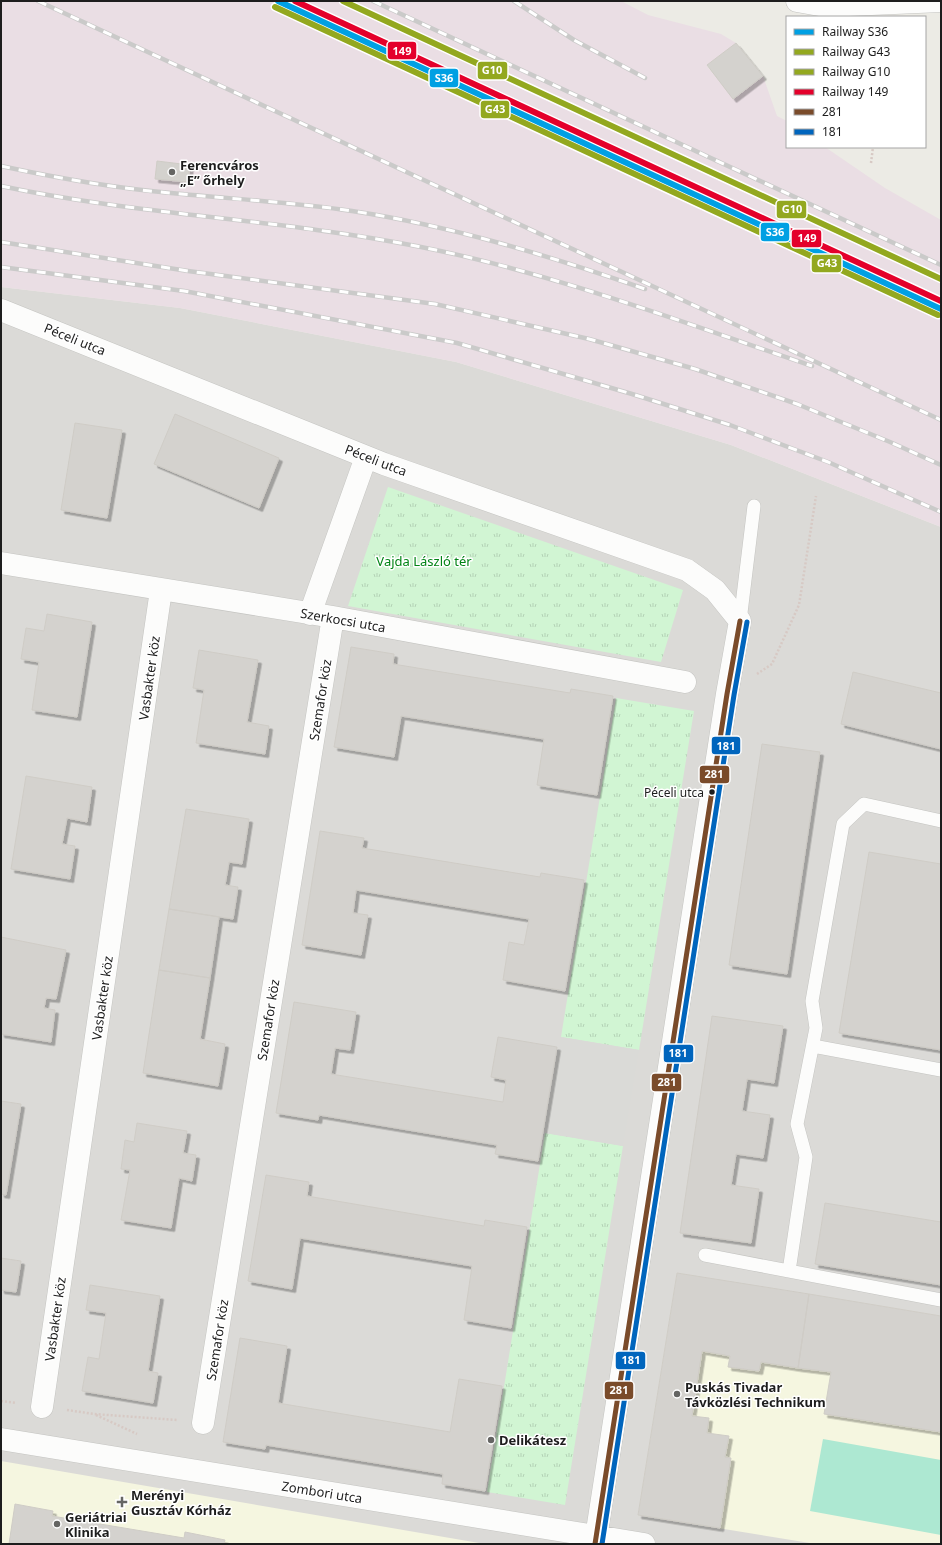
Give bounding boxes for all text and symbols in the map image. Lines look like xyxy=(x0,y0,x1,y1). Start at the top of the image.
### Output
legend xyxy=(786,16,926,148)
text: Railway S36 xyxy=(822,23,888,40)
line badge: 149 xyxy=(387,41,417,60)
text: 149 xyxy=(393,43,411,58)
text: Railway G43 xyxy=(822,43,890,60)
line badge: G10 xyxy=(477,61,508,80)
text: G10 xyxy=(482,62,502,77)
text: Railway G10 xyxy=(822,63,890,80)
line badge: S36 xyxy=(429,68,459,88)
text: S36 xyxy=(435,70,453,85)
text: Railway 149 xyxy=(822,83,889,100)
line badge: G43 xyxy=(480,100,510,119)
text: G43 xyxy=(485,101,505,116)
text: 281 xyxy=(822,103,843,120)
text: 181 xyxy=(822,123,843,140)
place label: Ferencváros „E” őrhely xyxy=(180,156,259,189)
marker: Ferencváros „E” őrhely xyxy=(167,167,177,177)
line badge: G10 xyxy=(776,200,807,219)
text: G10 xyxy=(782,201,802,216)
line badge: S36 xyxy=(760,222,790,242)
text: S36 xyxy=(766,224,784,239)
line badge: 149 xyxy=(791,229,822,248)
text: 149 xyxy=(798,230,816,245)
line badge: G43 xyxy=(811,254,842,273)
text: G43 xyxy=(817,255,837,270)
street label: Péceli utca xyxy=(41,318,109,360)
street label: Péceli utca xyxy=(342,440,410,480)
park label: Vajda László tér xyxy=(376,552,472,570)
street label: Szerkocsi utca xyxy=(299,604,387,636)
street label: Vasbakter köz xyxy=(134,635,164,721)
street label: Szemafor köz xyxy=(305,658,335,742)
line badge: 181 xyxy=(711,736,741,755)
text: 181 xyxy=(717,738,735,753)
line badge: 281 xyxy=(699,765,730,784)
text: 281 xyxy=(705,766,723,781)
place label: Péceli utca xyxy=(644,784,704,801)
marker: Péceli utca xyxy=(707,787,717,797)
street label: Vasbakter köz xyxy=(87,955,117,1041)
street label: Szemafor köz xyxy=(253,978,283,1062)
line badge: 181 xyxy=(663,1044,694,1063)
text: 181 xyxy=(669,1045,687,1060)
line badge: 281 xyxy=(651,1073,682,1092)
text: 281 xyxy=(658,1074,676,1089)
street label: Vasbakter köz xyxy=(40,1276,70,1362)
street label: Szemafor köz xyxy=(202,1298,232,1382)
line badge: 181 xyxy=(615,1351,646,1370)
text: 181 xyxy=(622,1352,640,1367)
place label: Puskás Tivadar Távközlési Technikum xyxy=(685,1378,826,1411)
line badge: 281 xyxy=(604,1381,634,1400)
text: 281 xyxy=(610,1382,628,1397)
marker: Puskás Tivadar Távközlési Technikum xyxy=(672,1389,682,1399)
place label: Delikátesz xyxy=(499,1431,566,1449)
marker: Delikátesz xyxy=(486,1435,496,1445)
street label: Zombori utca xyxy=(280,1477,364,1507)
place label: Merényi Gusztáv Kórház xyxy=(131,1486,231,1519)
marker: Merényi Gusztáv Kórház xyxy=(116,1496,128,1508)
place label: Geriátriai Klinika xyxy=(65,1508,127,1541)
marker: Geriátriai Klinika xyxy=(52,1519,62,1529)

